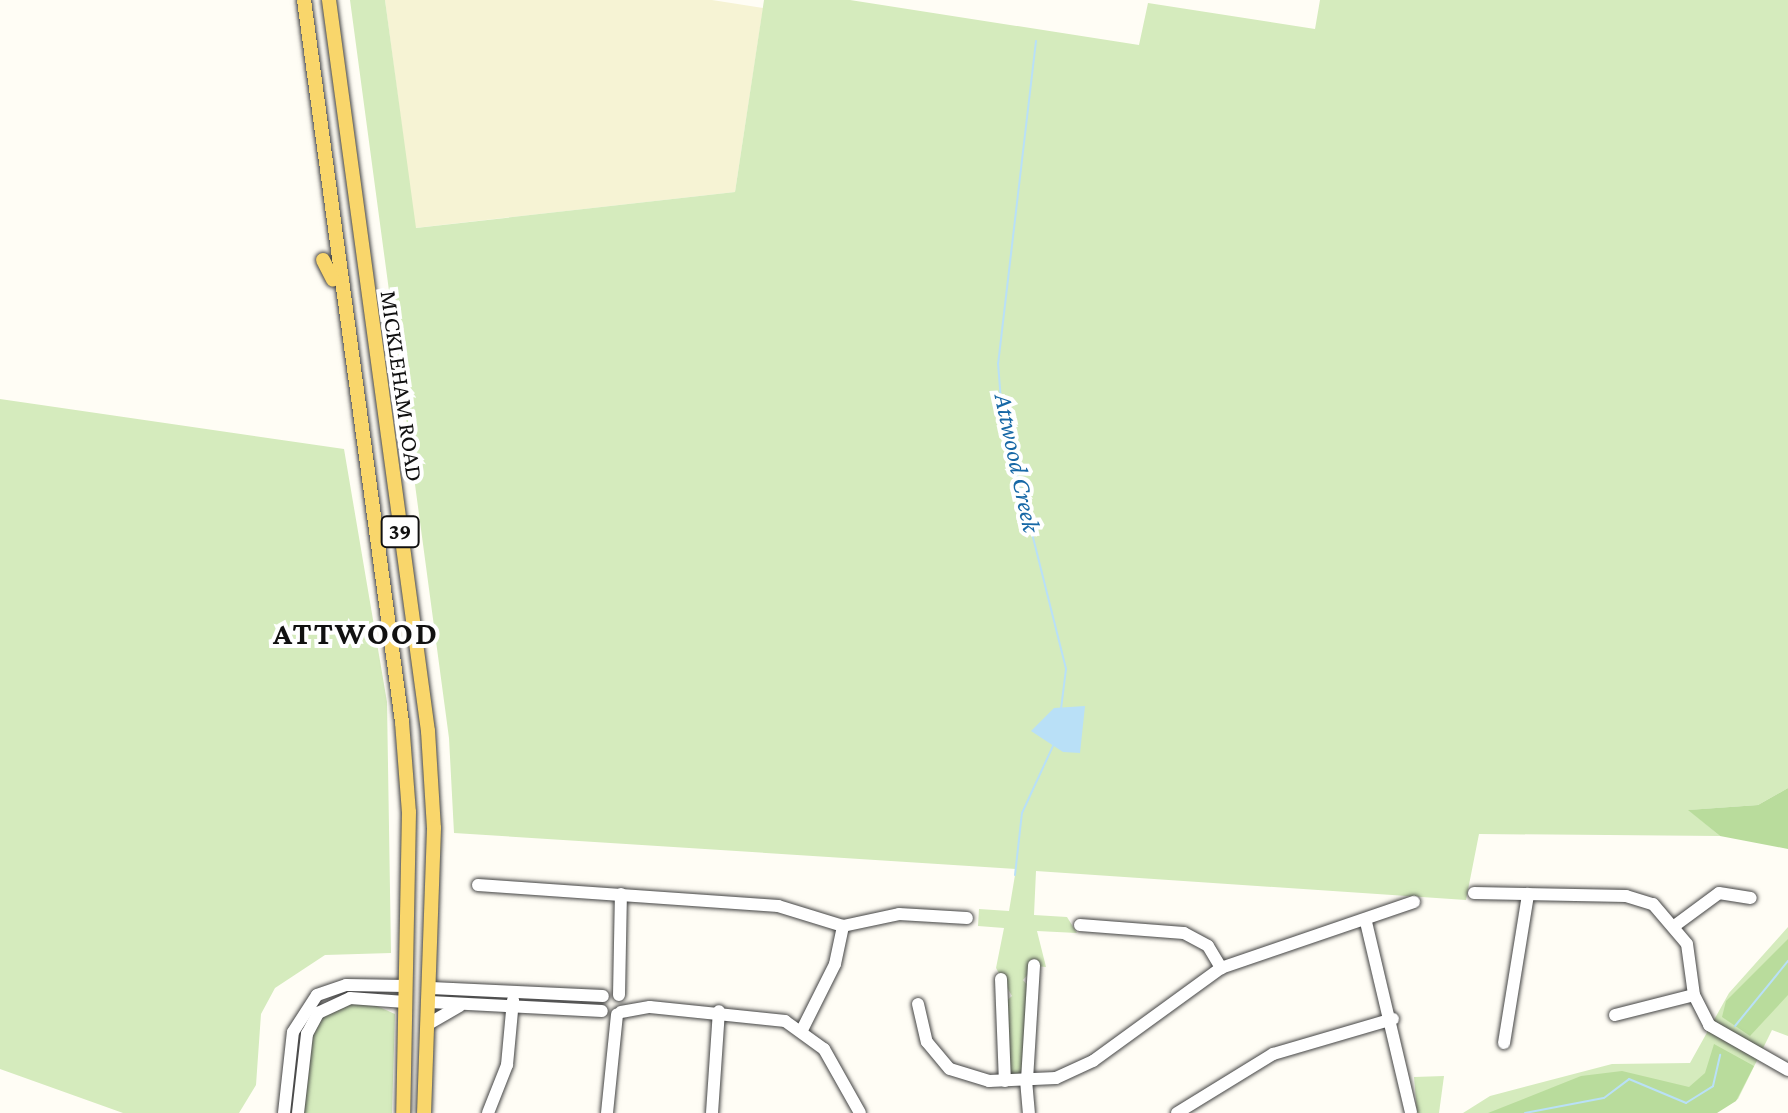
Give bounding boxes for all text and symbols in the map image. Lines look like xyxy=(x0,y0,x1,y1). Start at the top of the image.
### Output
street label: MICKLEHAM ROAD xyxy=(374,289,430,483)
water label: Attwood Creek xyxy=(987,391,1047,535)
road number: 39 xyxy=(380,514,420,550)
district label: ATTWOOD xyxy=(273,614,439,652)

